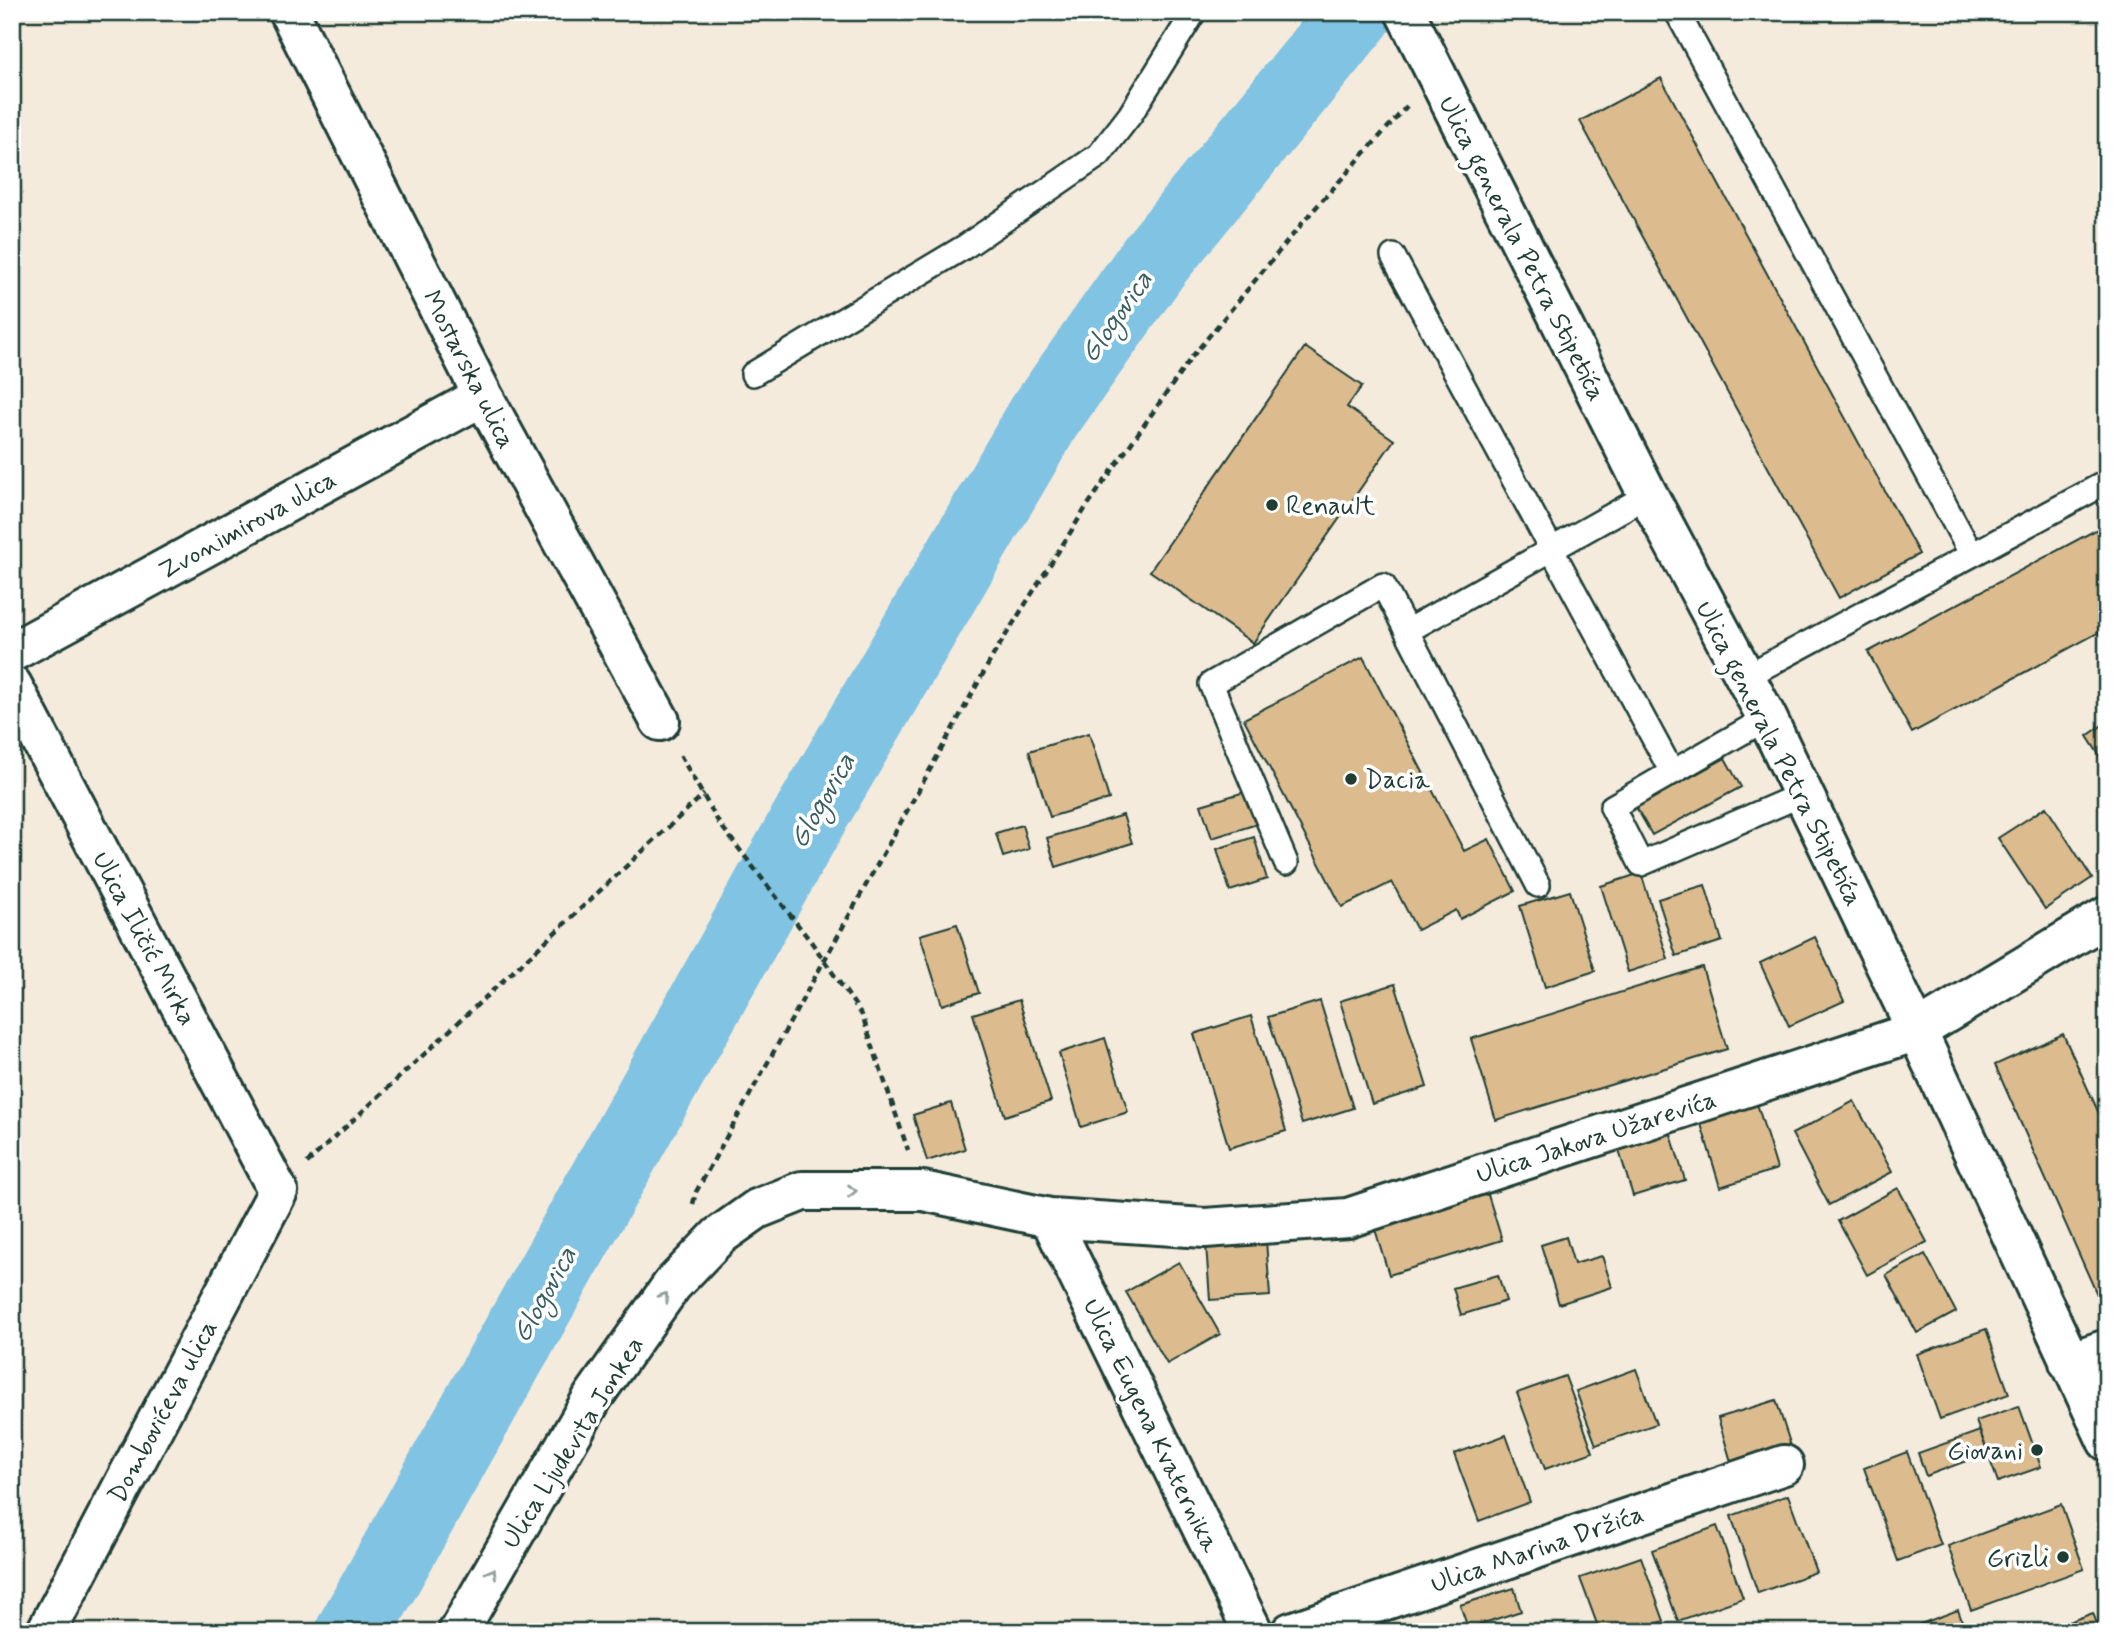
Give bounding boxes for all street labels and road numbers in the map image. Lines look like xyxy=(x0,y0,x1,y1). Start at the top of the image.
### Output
street label: Ulica generala Petra Stipetića xyxy=(1427,91,1613,409)
street label: Mostarska ulica xyxy=(414,285,523,455)
street label: Zvonimirova ulica xyxy=(153,463,343,589)
street label: Ulica generala Petra Stipetića xyxy=(1684,596,1870,914)
street label: Ulica Iličić Mirka xyxy=(83,846,203,1032)
street label: Ulica Jakova Užarevića xyxy=(1472,1083,1721,1193)
street label: Ulica Eugena Kvaternika xyxy=(1074,1293,1227,1559)
street label: Dombovićeva ulica xyxy=(101,1315,226,1509)
street label: Ulica Ljudevita Jonkea xyxy=(495,1331,653,1556)
street label: Ulica Marina Držića xyxy=(1427,1497,1649,1602)

